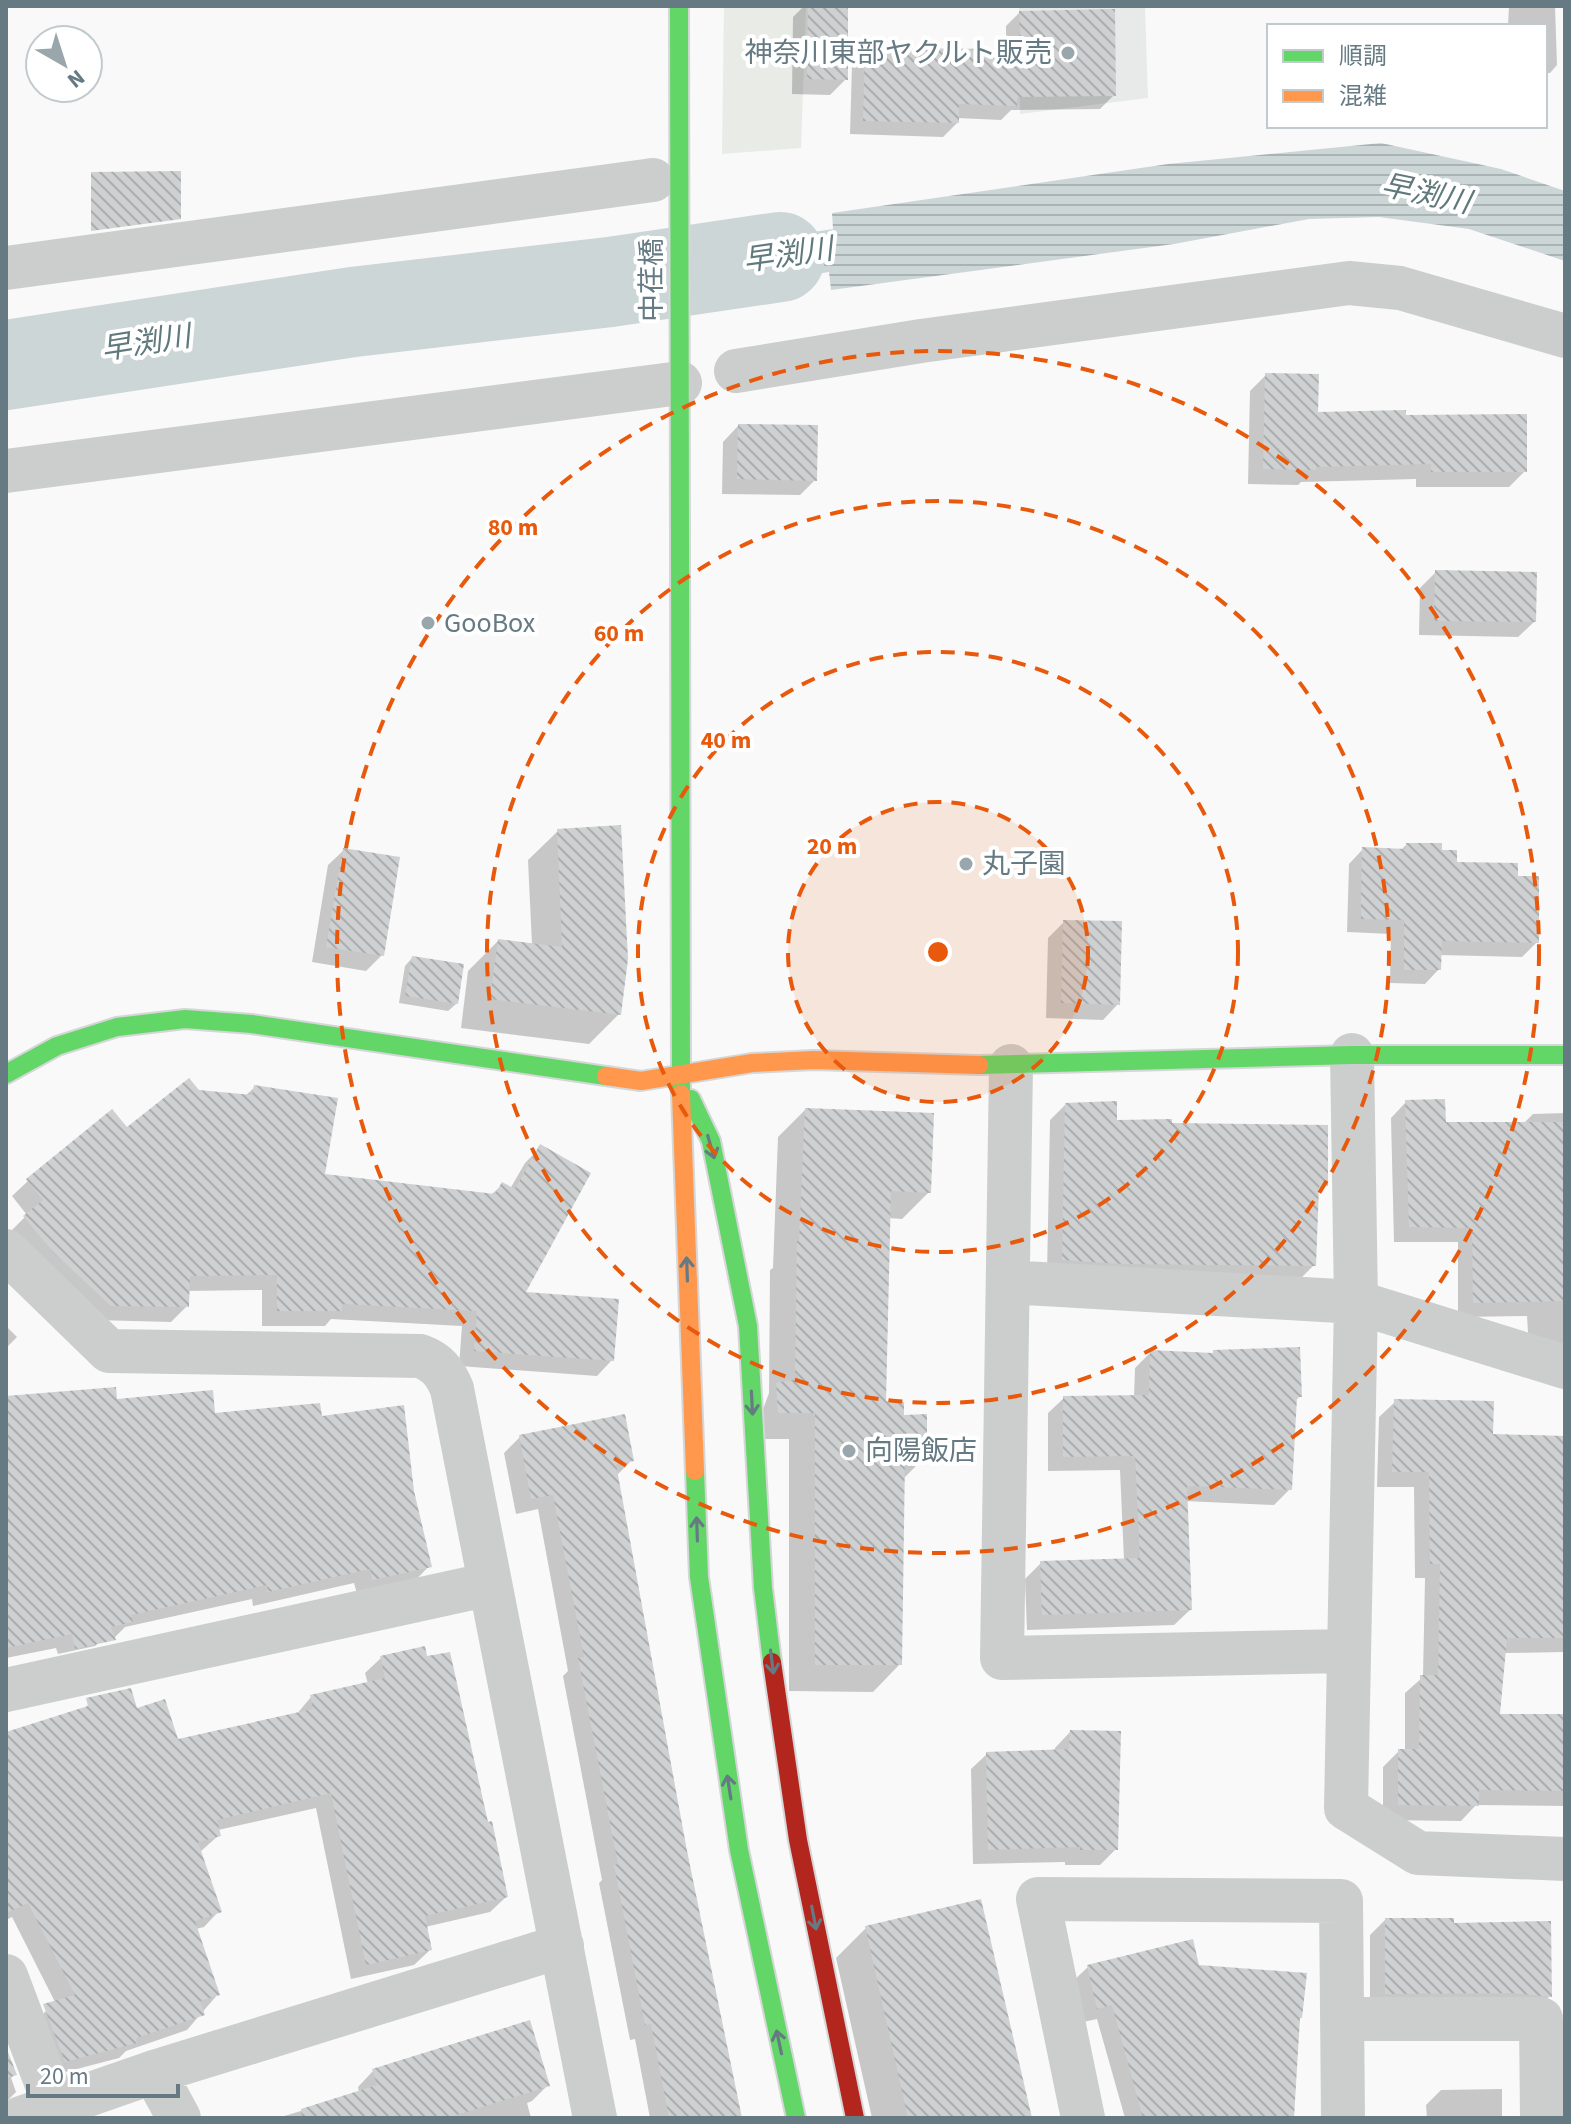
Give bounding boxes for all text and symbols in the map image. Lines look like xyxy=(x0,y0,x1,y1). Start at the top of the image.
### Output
north arrow xyxy=(24,24,104,104)
legend xyxy=(1267,24,1547,128)
place label: 神奈川東部ヤクルト販売 xyxy=(745,33,1052,73)
text: 順調 xyxy=(1339,39,1387,74)
marker: 神奈川東部ヤクルト販売 xyxy=(1059,44,1077,62)
text: N xyxy=(60,62,92,96)
text: 混雑 xyxy=(1339,79,1387,114)
water label: 早渕川 xyxy=(1378,164,1477,225)
water label: 早渕川 xyxy=(740,227,839,283)
street label: 中荏橋 xyxy=(632,238,672,322)
water label: 早渕川 xyxy=(98,314,197,371)
text: 80 m xyxy=(488,510,538,545)
place label: GooBox xyxy=(444,603,536,643)
marker: GooBox xyxy=(419,614,437,632)
text: 60 m xyxy=(594,616,644,651)
text: 40 m xyxy=(701,723,751,758)
text: 20 m xyxy=(807,829,857,864)
place label: 丸子園 xyxy=(982,844,1066,884)
marker: 丸子園 xyxy=(957,855,975,873)
centre of rings xyxy=(924,938,952,966)
one-way arrow xyxy=(704,1133,719,1159)
one-way arrow xyxy=(680,1256,695,1283)
one-way arrow xyxy=(745,1389,760,1416)
place label: 向陽飯店 xyxy=(865,1431,977,1471)
marker: 向陽飯店 xyxy=(840,1442,858,1460)
one-way arrow xyxy=(689,1516,704,1543)
one-way arrow xyxy=(765,1648,780,1675)
one-way arrow xyxy=(721,1775,736,1800)
one-way arrow xyxy=(807,1905,822,1931)
one-way arrow xyxy=(771,2029,786,2055)
scale bar xyxy=(28,2048,178,2098)
text: 20 m xyxy=(40,2059,89,2094)

